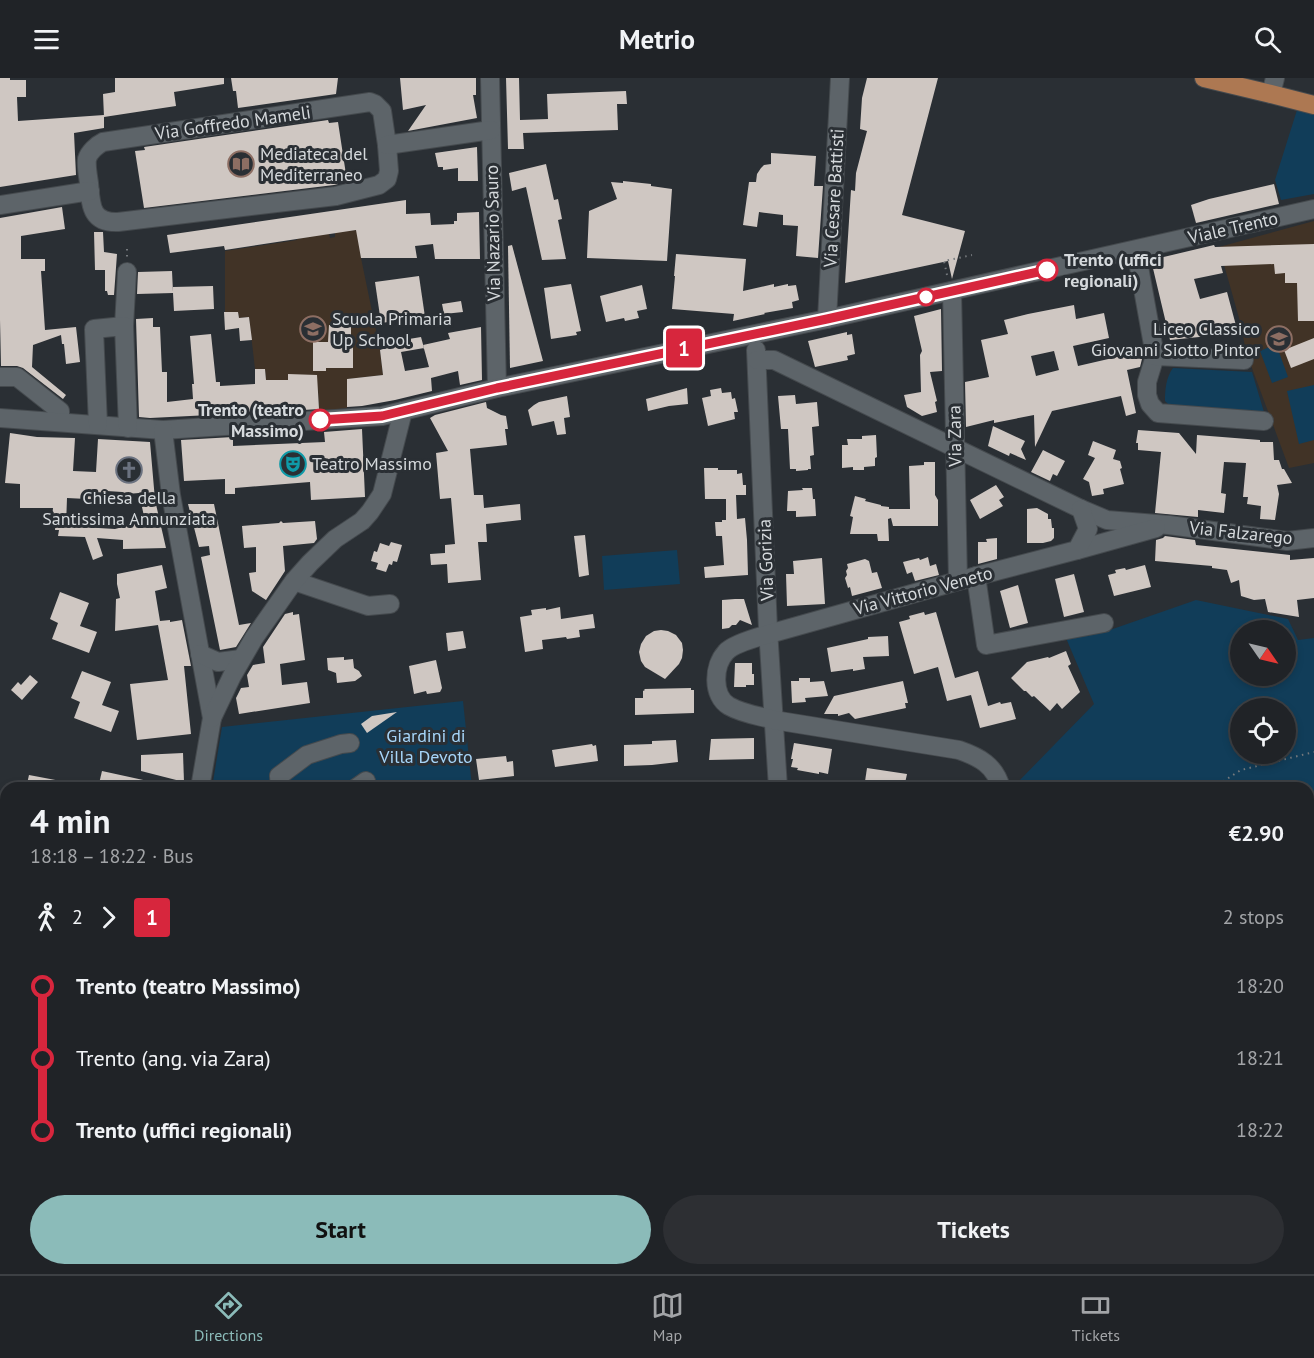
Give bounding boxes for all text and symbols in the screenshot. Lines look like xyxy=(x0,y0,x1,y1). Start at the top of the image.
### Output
text: Metrio xyxy=(619,22,695,56)
icon: menu xyxy=(30,23,63,56)
icon: search xyxy=(1251,23,1284,56)
street label: Via Goffredo Mameli xyxy=(153,100,312,145)
street label: Via Cesare Battisti xyxy=(818,128,849,269)
place label: Mediateca del Mediterraneo xyxy=(260,142,368,186)
library icon: Mediateca del Mediterraneo xyxy=(226,149,256,179)
street label: Via Nazario Sauro xyxy=(480,165,505,302)
street label: Viale Trento xyxy=(1185,206,1280,249)
place label: Trento (uffici regionali) xyxy=(1064,248,1162,292)
marker: Trento (uffici regionali) xyxy=(1036,259,1058,281)
unlabelled marker xyxy=(917,288,935,306)
place label: Scuola Primaria Up School xyxy=(332,307,452,351)
school or university icon: Scuola Primaria Up School xyxy=(298,314,328,344)
place label: Liceo Classico Giovanni Siotto Pintor xyxy=(1091,317,1260,361)
school or university icon: Liceo Classico Giovanni Siotto Pintor xyxy=(1264,324,1294,354)
line badge: 1 xyxy=(664,328,704,368)
text: 1 xyxy=(678,335,690,362)
place label: Trento (teatro Massimo) xyxy=(198,398,304,442)
street label: Via Zara xyxy=(942,405,967,468)
marker: Trento (teatro Massimo) xyxy=(309,409,331,431)
theatre icon: Teatro Massimo xyxy=(278,449,308,479)
place label: Teatro Massimo xyxy=(312,452,432,475)
church icon: Chiesa della Santissima Annunziata xyxy=(114,455,144,485)
place label: Chiesa della Santissima Annunziata xyxy=(42,486,216,530)
street label: Via Falzarego xyxy=(1187,516,1294,549)
street label: Via Gorizia xyxy=(753,519,778,602)
street label: Via Vittorio Veneto xyxy=(850,561,995,620)
north arrow xyxy=(1230,620,1296,686)
map controls xyxy=(1230,620,1296,764)
button: locate xyxy=(1230,698,1296,764)
park label: Giardini di Villa Devoto xyxy=(378,724,473,768)
text: 4 min xyxy=(30,799,111,842)
text: €2.90 xyxy=(1229,819,1284,847)
text: 18:18 – 18:22 · Bus xyxy=(30,843,194,869)
icon: walk xyxy=(30,901,63,934)
icon: forward xyxy=(92,901,125,934)
text: 2 xyxy=(72,904,83,930)
text: 1 xyxy=(146,904,158,931)
text: 2 stops xyxy=(1223,904,1284,930)
text: Trento (teatro Massimo) xyxy=(76,972,301,1000)
text: 18:20 xyxy=(1236,973,1284,999)
text: Trento (ang. via Zara) xyxy=(76,1044,271,1072)
text: 18:21 xyxy=(1236,1045,1284,1071)
text: Trento (uffici regionali) xyxy=(76,1116,292,1144)
text: 18:22 xyxy=(1236,1117,1284,1143)
button: Start xyxy=(30,1195,651,1264)
button: Tickets xyxy=(663,1195,1284,1264)
tab: Directions xyxy=(194,1289,263,1345)
tab: Map xyxy=(651,1289,684,1345)
tab: Tickets xyxy=(1072,1289,1120,1345)

